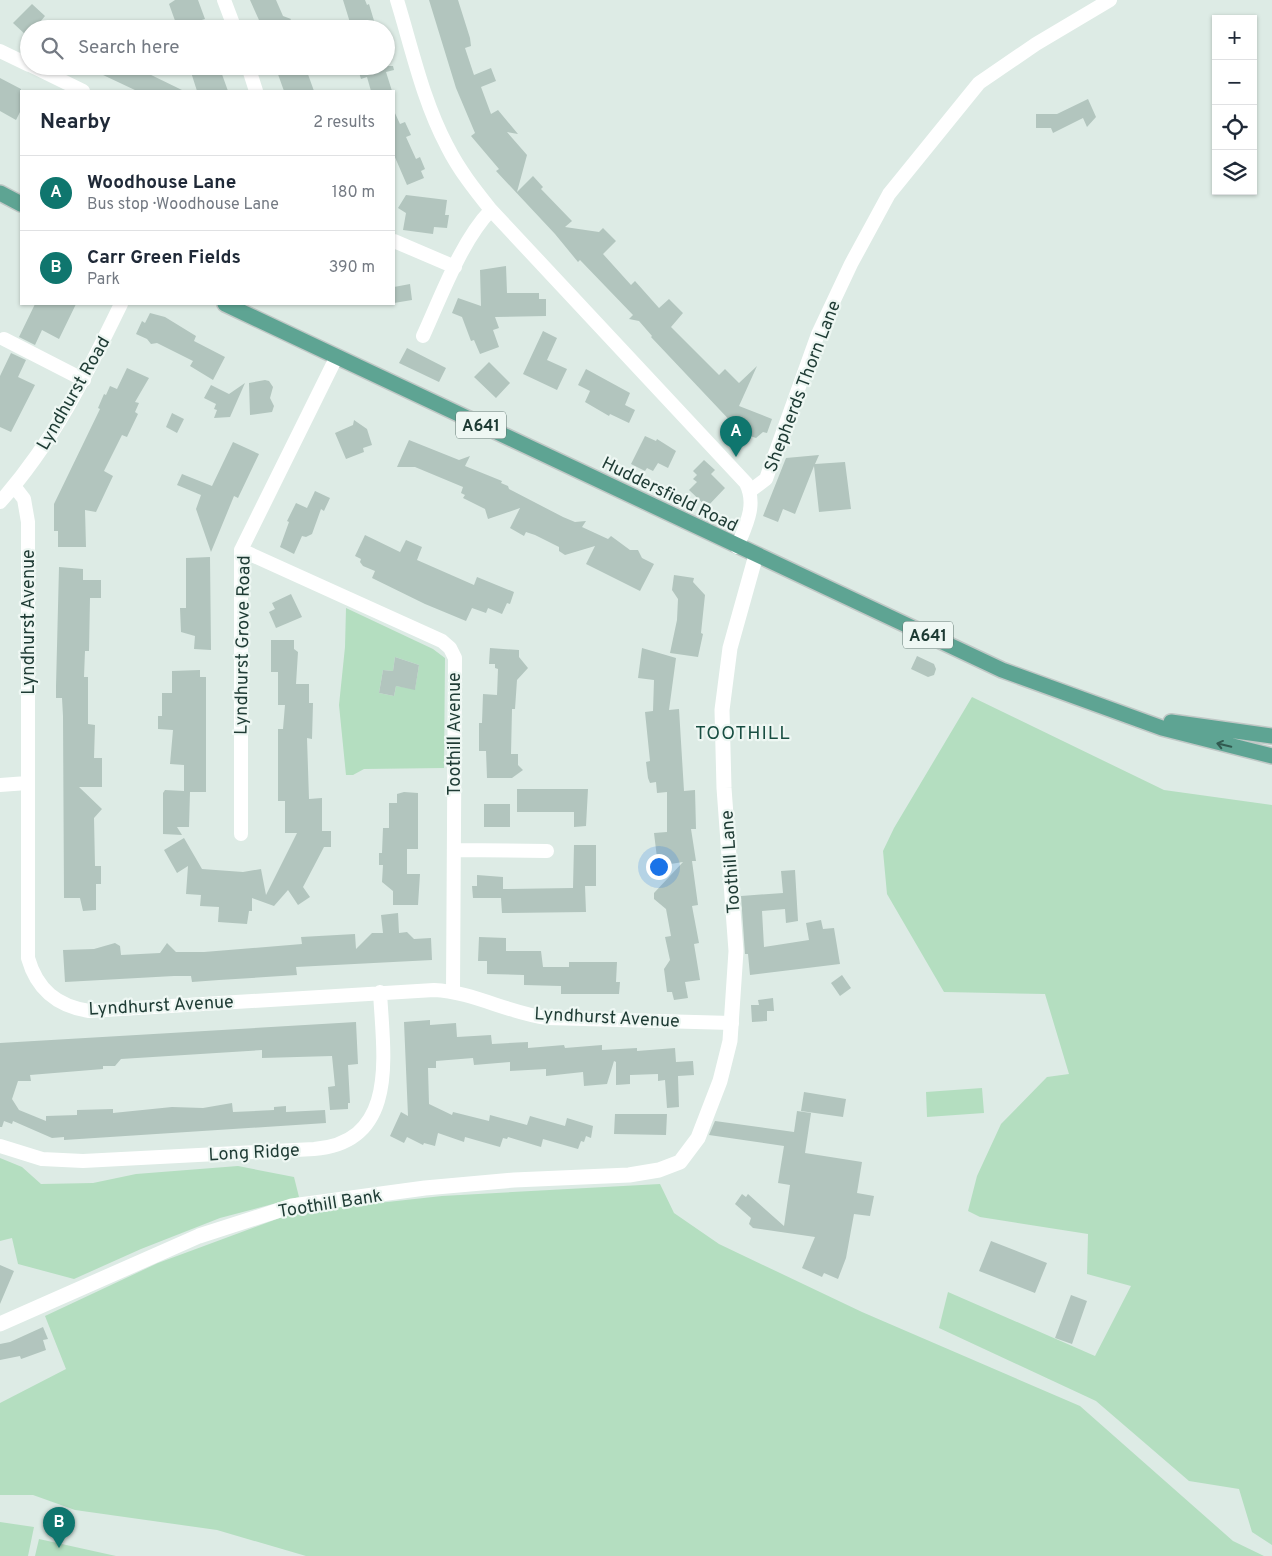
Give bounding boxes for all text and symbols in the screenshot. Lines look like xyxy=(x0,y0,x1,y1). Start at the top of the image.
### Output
map controls xyxy=(1212,15,1257,195)
button: + xyxy=(1212,15,1257,60)
search box xyxy=(20,20,395,75)
icon: search xyxy=(38,34,66,62)
text: Search here xyxy=(78,36,180,60)
button: − xyxy=(1212,60,1257,105)
button: locate xyxy=(1212,105,1257,150)
text: Nearby xyxy=(40,109,111,136)
text: 2 results xyxy=(313,113,375,133)
button: layers xyxy=(1212,150,1257,195)
text: Woodhouse Lane xyxy=(87,171,236,195)
text: A xyxy=(50,183,62,203)
text: 180 m xyxy=(332,183,375,203)
text: Bus stop · Woodhouse Lane xyxy=(87,195,279,215)
text: Carr Green Fields xyxy=(87,246,241,270)
text: B xyxy=(50,258,62,278)
text: 390 m xyxy=(329,258,375,278)
text: Park xyxy=(87,270,120,290)
street label: Shepherds Thorn Lane xyxy=(760,297,847,476)
street label: Lyndhurst Road xyxy=(32,333,116,455)
road number: A641 xyxy=(456,412,506,438)
pin: A xyxy=(720,416,752,457)
street label: Huddersfield Road xyxy=(597,452,741,538)
street label: Lyndhurst Avenue xyxy=(18,549,41,695)
street label: Lyndhurst Grove Road xyxy=(230,555,257,735)
road number: A641 xyxy=(903,622,953,648)
street label: Toothill Avenue xyxy=(444,672,467,796)
district label: TOOTHILL xyxy=(695,722,791,746)
one-way arrow xyxy=(1217,740,1233,749)
street label: Toothill Lane xyxy=(716,809,747,914)
your location xyxy=(646,854,672,880)
street label: Lyndhurst Avenue xyxy=(88,991,234,1022)
street label: Lyndhurst Avenue xyxy=(534,1003,680,1034)
street label: Long Ridge xyxy=(208,1140,300,1167)
street label: Toothill Bank xyxy=(276,1185,384,1224)
pin: B xyxy=(43,1507,75,1548)

